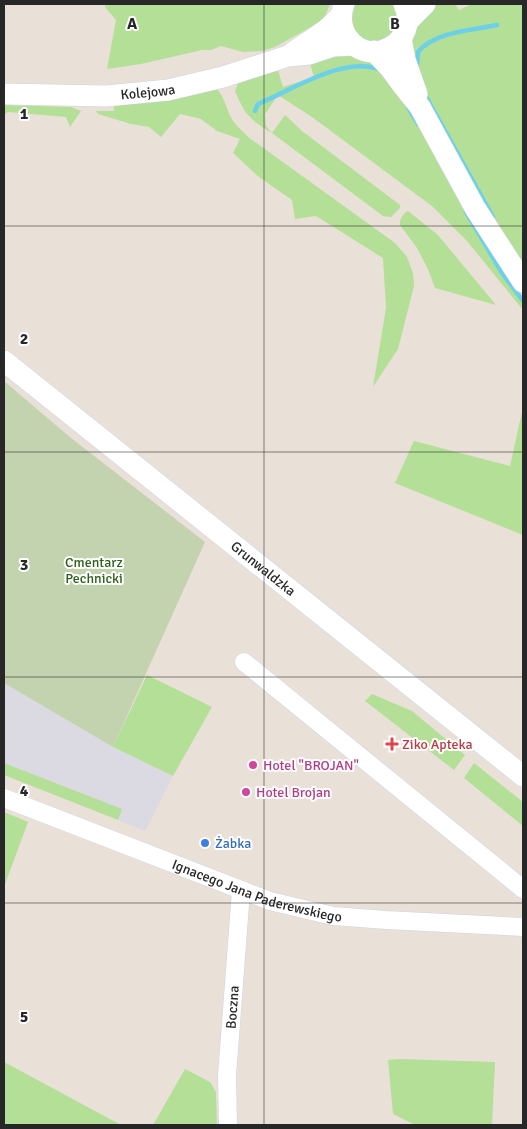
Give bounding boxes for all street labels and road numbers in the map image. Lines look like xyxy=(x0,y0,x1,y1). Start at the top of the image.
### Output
street label: Kolejowa xyxy=(120,80,177,103)
street label: Grunwaldzka xyxy=(227,537,299,599)
street label: Ignacego Jana Paderewskiego xyxy=(170,855,343,925)
street label: Boczna xyxy=(222,985,242,1029)

